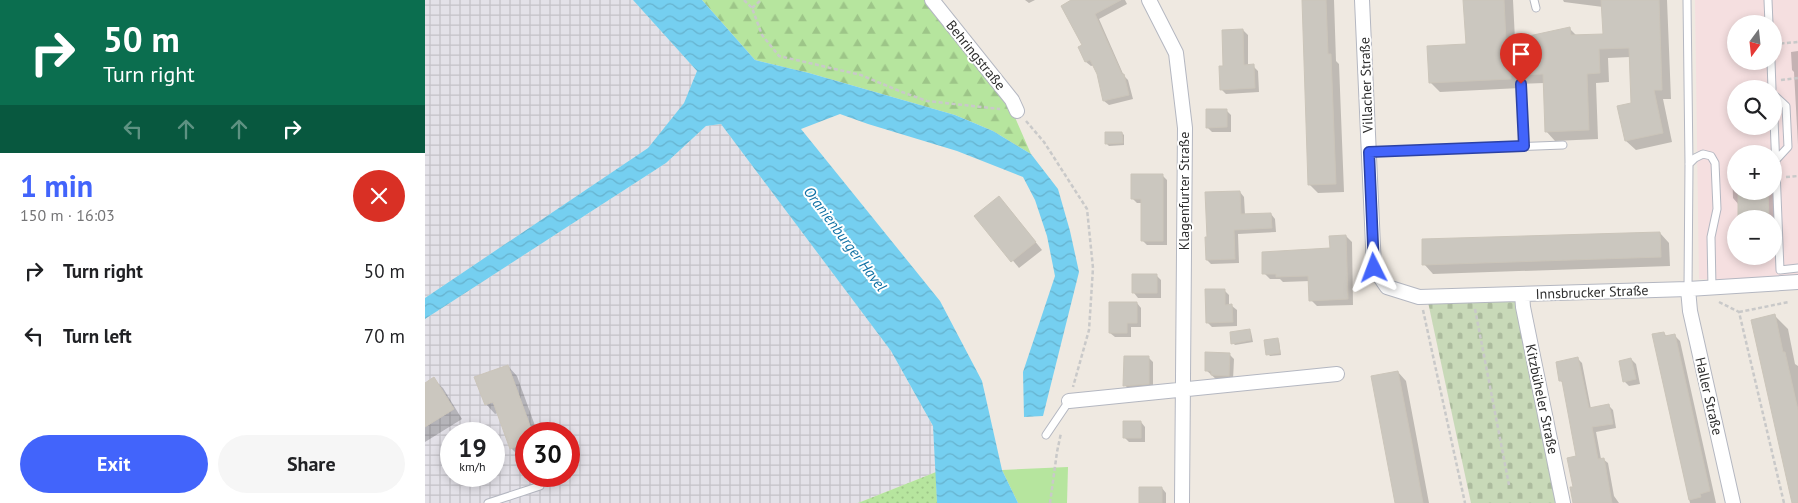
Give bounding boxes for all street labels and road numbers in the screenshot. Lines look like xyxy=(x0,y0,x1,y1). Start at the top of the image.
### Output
street label: Behringstraße xyxy=(942,17,1010,93)
street label: Villacher Straße xyxy=(1355,37,1377,134)
street label: Klagenfurter Straße xyxy=(1175,132,1193,250)
street label: Innsbrucker Straße xyxy=(1535,281,1649,303)
street label: Kitzbüheler Straße xyxy=(1522,342,1562,456)
street label: Haller Straße xyxy=(1691,355,1727,437)

